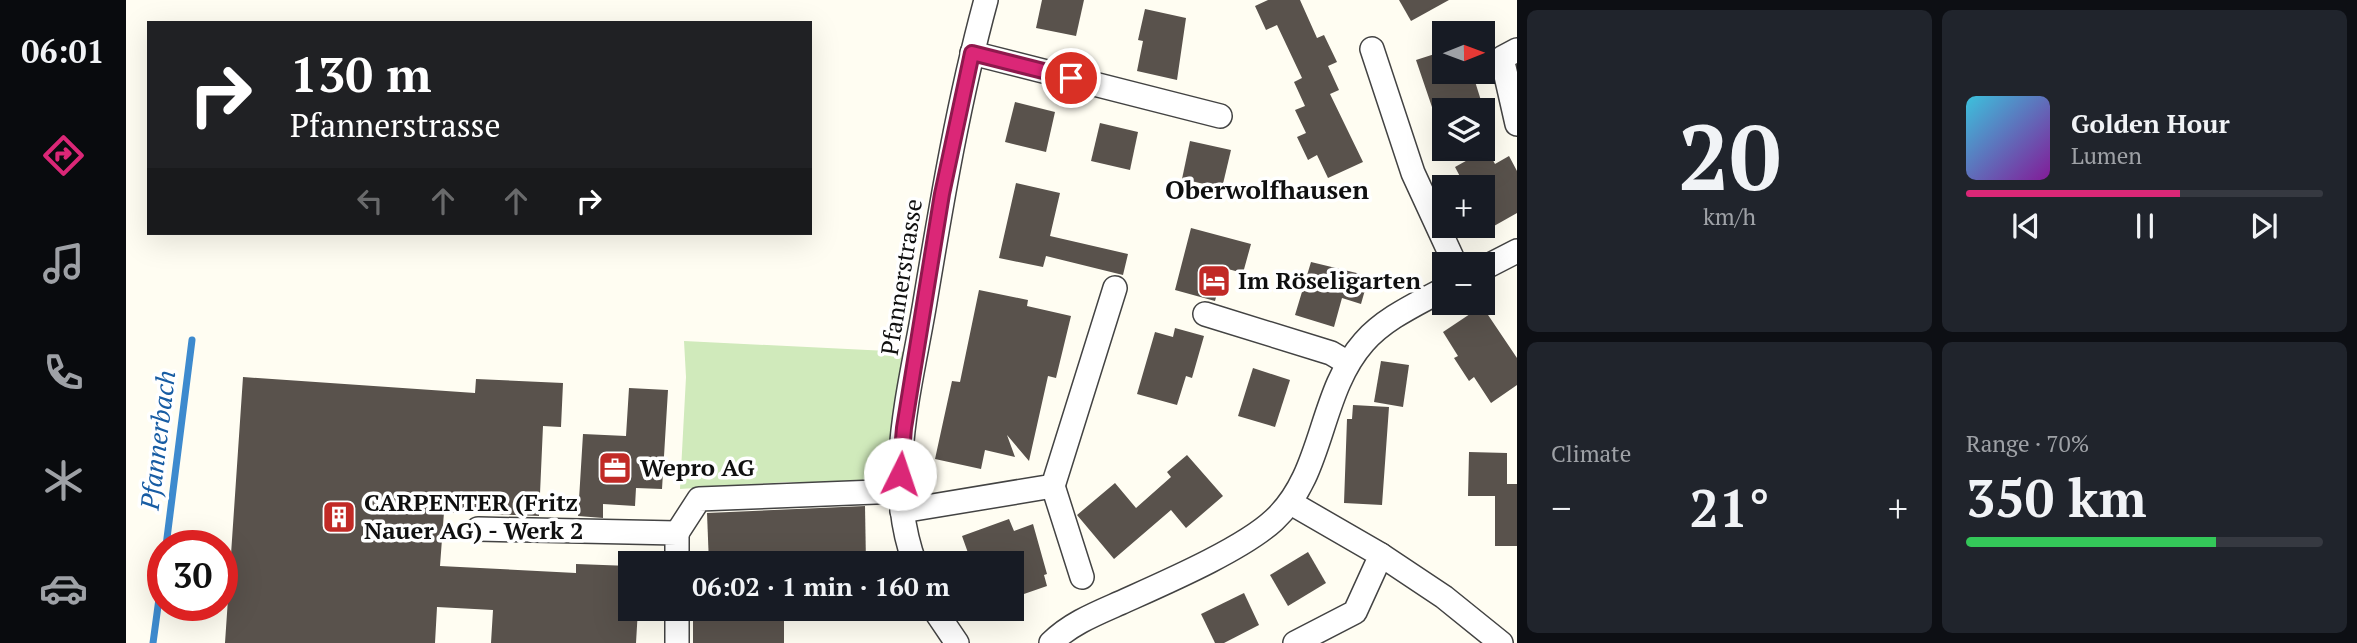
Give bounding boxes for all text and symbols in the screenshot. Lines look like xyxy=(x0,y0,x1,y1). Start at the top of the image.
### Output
north arrow xyxy=(1432,21,1494,84)
map controls xyxy=(1432,21,1495,315)
text: 06:01 xyxy=(21,30,105,72)
text: 130 m xyxy=(290,41,432,106)
pin xyxy=(1041,48,1101,108)
icon: right xyxy=(175,49,266,140)
icon: arrive xyxy=(1052,59,1090,97)
text: 20 xyxy=(1678,95,1781,216)
button: layers xyxy=(1432,98,1495,161)
text: Pfannerstrasse xyxy=(290,104,501,146)
text: Golden Hour xyxy=(2071,106,2230,140)
icon: directions xyxy=(39,131,88,180)
text: Lumen xyxy=(2071,140,2142,171)
district label: Oberwolfhausen xyxy=(1165,172,1369,206)
button: + xyxy=(1432,175,1495,238)
icon: left xyxy=(351,182,389,220)
icon: ahead xyxy=(424,182,462,220)
icon: ahead xyxy=(497,182,535,220)
icon: right xyxy=(570,182,608,220)
street label: Pfannerstrasse xyxy=(873,196,929,357)
text: km/h xyxy=(1703,201,1756,232)
icon: previous xyxy=(2007,207,2045,245)
icon: pause xyxy=(2126,207,2164,245)
icon: next xyxy=(2245,207,2283,245)
icon: music xyxy=(39,239,88,288)
button: − xyxy=(1432,252,1495,315)
hotel icon: Im Röseligarten xyxy=(1195,262,1233,300)
place label: Im Röseligarten xyxy=(1238,264,1421,296)
icon: phone xyxy=(39,348,88,397)
water label: Pfannerbach xyxy=(131,368,182,513)
text: Range · 70% xyxy=(1966,428,2089,459)
position arrow xyxy=(863,437,937,511)
text: Climate xyxy=(1551,438,1631,469)
office icon: Wepro AG xyxy=(596,449,634,487)
place label: Wepro AG xyxy=(640,451,755,483)
icon: climate xyxy=(39,456,88,505)
text: 350 km xyxy=(1966,463,2147,532)
text: 21° xyxy=(1689,473,1770,542)
text: − xyxy=(1551,483,1571,533)
text: + xyxy=(1888,483,1908,533)
place label: CARPENTER (Fritz Nauer AG) - Werk 2 xyxy=(364,486,584,546)
building icon: CARPENTER (Fritz Nauer AG) - Werk 2 xyxy=(320,498,358,536)
speed limit sign: 30 xyxy=(147,530,238,621)
icon: car xyxy=(39,564,88,613)
text: 06:02 · 1 min · 160 m xyxy=(692,569,950,603)

